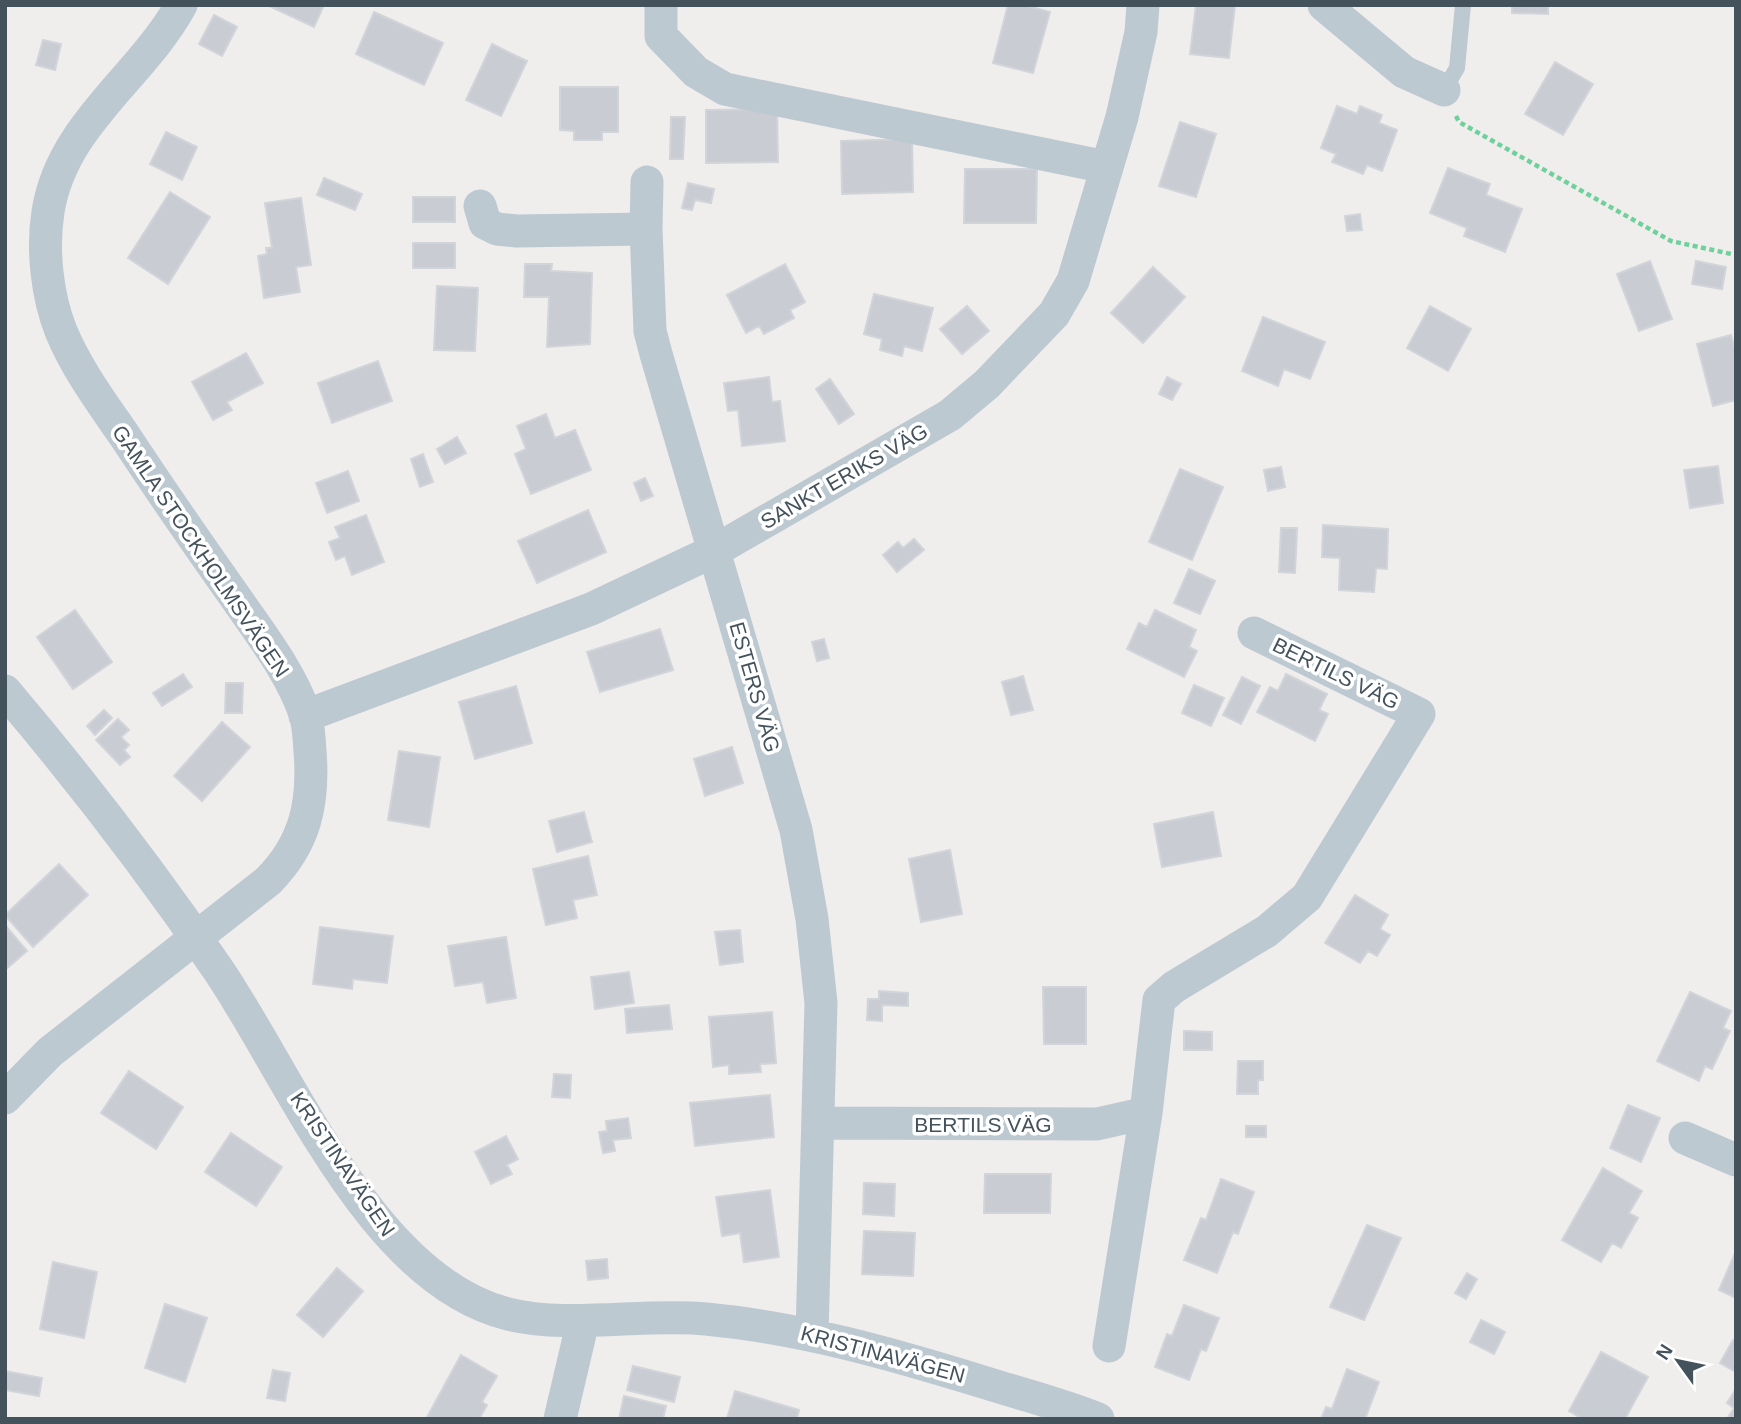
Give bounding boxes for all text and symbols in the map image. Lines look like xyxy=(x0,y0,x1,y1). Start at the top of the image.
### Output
street label: SANKT ERIKS VÄG xyxy=(757,419,931,533)
street label: GAMLA STOCKHOLMSVÄGEN xyxy=(108,421,294,681)
street label: ESTERS VÄG xyxy=(725,619,785,755)
street label: BERTILS VÄG xyxy=(1269,633,1403,713)
street label: KRISTINAVÄGEN xyxy=(286,1088,400,1240)
street label: BERTILS VÄG xyxy=(914,1113,1052,1136)
street label: KRISTINAVÄGEN xyxy=(798,1321,968,1387)
north arrow xyxy=(1643,1326,1713,1396)
text: N xyxy=(1652,1341,1677,1363)

